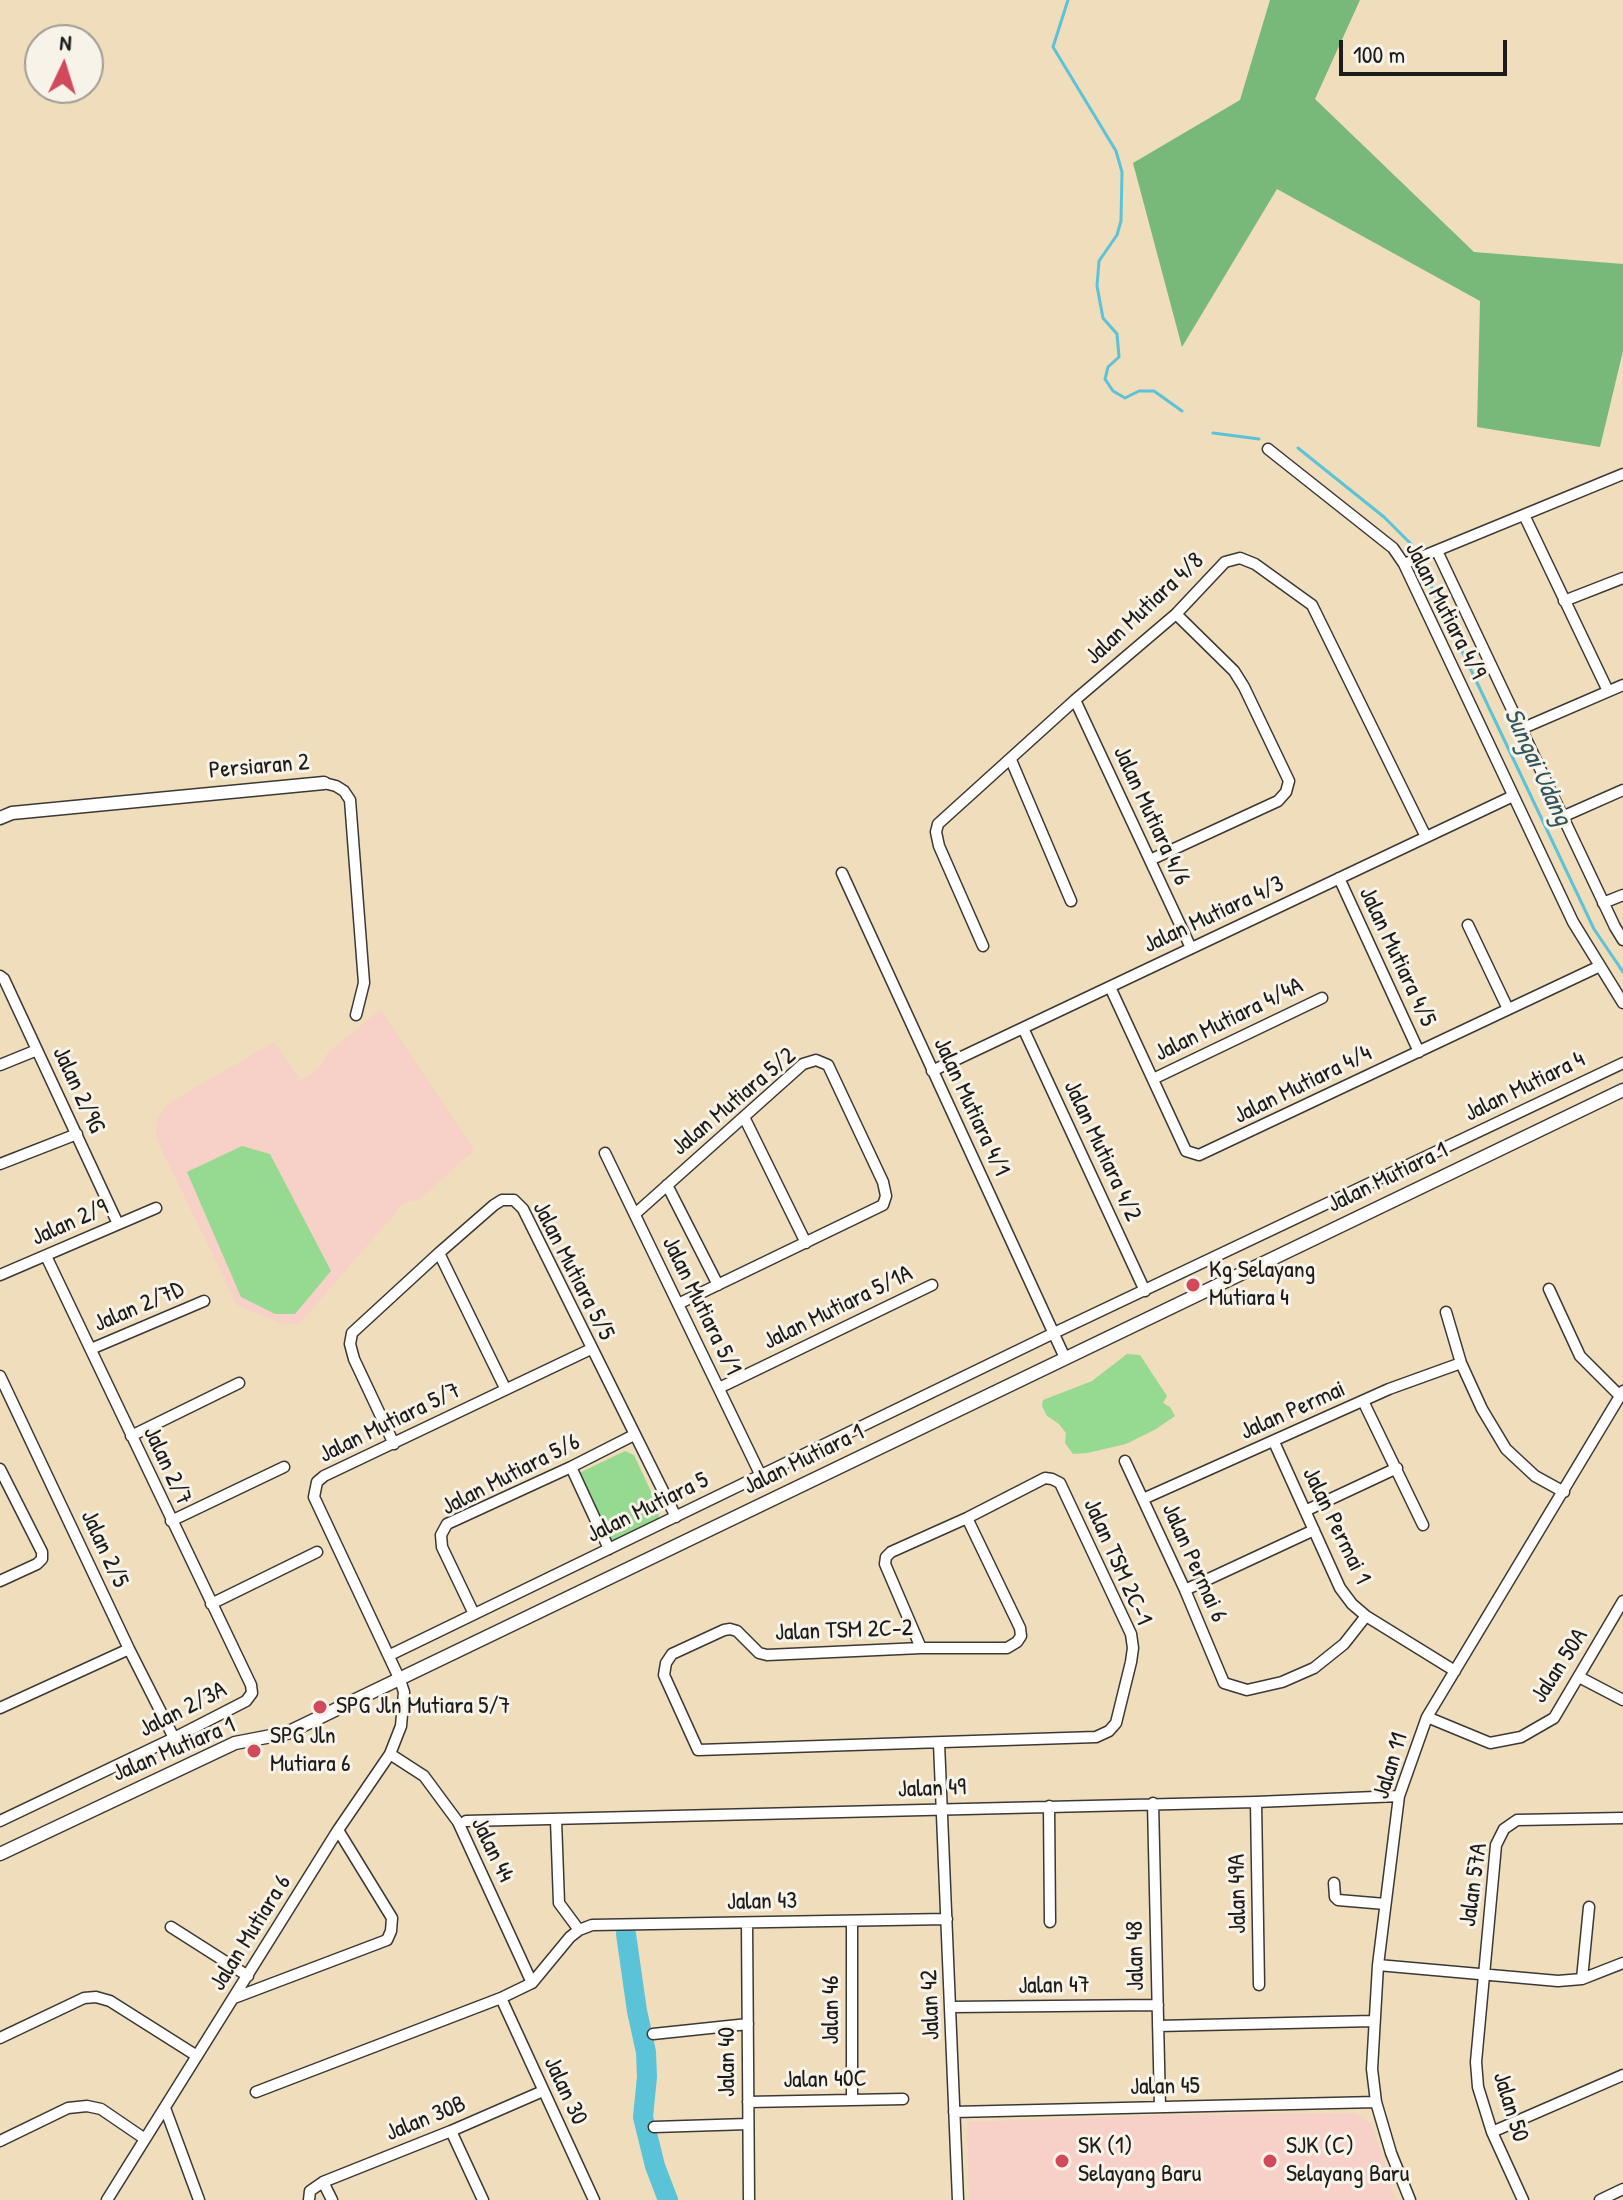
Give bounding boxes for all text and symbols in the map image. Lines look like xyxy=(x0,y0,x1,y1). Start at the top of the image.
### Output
north arrow xyxy=(24,24,104,104)
scale bar xyxy=(1343,24,1511,74)
text: N xyxy=(59,27,72,57)
text: 100 m xyxy=(1353,38,1405,70)
street label: Jalan Mutiara 4/9 xyxy=(1398,538,1492,684)
street label: Jalan Mutiara 4/8 xyxy=(1080,547,1210,671)
water label: Sungai Udang xyxy=(1496,703,1578,831)
street label: Jalan Mutiara 4/6 xyxy=(1106,742,1196,890)
street label: Persiaran 2 xyxy=(208,748,310,786)
street label: Jalan Mutiara 4/3 xyxy=(1139,870,1289,960)
street label: Jalan Mutiara 4/5 xyxy=(1352,883,1442,1031)
street label: Jalan Mutiara 4/4A xyxy=(1150,972,1308,1068)
street label: Jalan Mutiara 4/1 xyxy=(926,1033,1016,1181)
street label: Jalan Mutiara 4/4 xyxy=(1229,1039,1377,1131)
street label: Jalan 2/9G xyxy=(45,1042,111,1138)
street label: Jalan Mutiara 5/2 xyxy=(666,1042,802,1162)
street label: Jalan Mutiara 4 xyxy=(1460,1045,1590,1129)
street label: Jalan Mutiara 4/2 xyxy=(1057,1076,1147,1226)
street label: Jalan Mutiara 1 xyxy=(1323,1137,1453,1219)
street label: Jalan 2/9 xyxy=(27,1193,113,1253)
street label: Jalan Mutiara 5/5 xyxy=(526,1197,620,1345)
street label: Jalan Mutiara 5/1 xyxy=(655,1232,747,1380)
place label: Kg Selayang Mutiara 4 xyxy=(1209,1257,1315,1313)
street label: Jalan Mutiara 5/1A xyxy=(759,1259,917,1357)
street label: Jalan 2/7D xyxy=(90,1275,188,1339)
marker: Kg Selayang Mutiara 4 xyxy=(1184,1276,1202,1294)
street label: Jalan Permai xyxy=(1236,1375,1350,1447)
street label: Jalan Mutiara 5/7 xyxy=(315,1376,465,1470)
street label: Jalan Mutiara 1 xyxy=(739,1419,869,1501)
street label: Jalan 2/7 xyxy=(136,1422,198,1510)
street label: Jalan Mutiara 5/6 xyxy=(437,1428,585,1522)
street label: Jalan Permai 1 xyxy=(1295,1463,1377,1589)
street label: Jalan Mutiara 5 xyxy=(583,1466,713,1550)
street label: Jalan TSM 2C-1 xyxy=(1076,1494,1158,1630)
street label: Jalan Permai 6 xyxy=(1155,1499,1233,1627)
street label: Jalan 2/5 xyxy=(74,1506,134,1592)
street label: Jalan TSM 2C-2 xyxy=(775,1614,913,1648)
street label: Jalan 50A xyxy=(1525,1623,1595,1709)
street label: Jalan 2/3A xyxy=(134,1676,232,1744)
place label: SPG Jln Mutiara 5/7 xyxy=(336,1693,511,1721)
marker: SPG Jln Mutiara 5/7 xyxy=(311,1698,329,1716)
street label: Jalan Mutiara 1 xyxy=(108,1711,240,1789)
place label: SPG Jln Mutiara 6 xyxy=(270,1723,351,1779)
street label: Jalan 11 xyxy=(1367,1729,1415,1803)
marker: SPG Jln Mutiara 6 xyxy=(245,1742,263,1760)
street label: Jalan 49 xyxy=(897,1773,967,1805)
street label: Jalan 44 xyxy=(464,1813,520,1887)
street label: Jalan 57A xyxy=(1454,1841,1494,1929)
street label: Jalan 49A xyxy=(1223,1854,1253,1934)
street label: Jalan Mutiara 6 xyxy=(204,1870,298,1996)
street label: Jalan 43 xyxy=(727,1887,797,1917)
street label: Jalan 48 xyxy=(1121,1921,1151,1991)
street label: Jalan 42 xyxy=(915,1969,947,2041)
street label: Jalan 47 xyxy=(1018,1971,1090,2001)
street label: Jalan 46 xyxy=(818,1975,846,2045)
street label: Jalan 40 xyxy=(714,2027,742,2097)
street label: Jalan 30 xyxy=(537,2052,593,2130)
street label: Jalan 40C xyxy=(783,2065,867,2095)
street label: Jalan 50 xyxy=(1486,2069,1534,2145)
street label: Jalan 45 xyxy=(1130,2072,1200,2102)
street label: Jalan 30B xyxy=(382,2090,470,2148)
place label: SK (1) Selayang Baru xyxy=(1078,2133,1201,2189)
place label: SJK (C) Selayang Baru xyxy=(1286,2133,1409,2189)
marker: SK (1) Selayang Baru xyxy=(1053,2152,1071,2170)
marker: SJK (C) Selayang Baru xyxy=(1261,2152,1279,2170)

